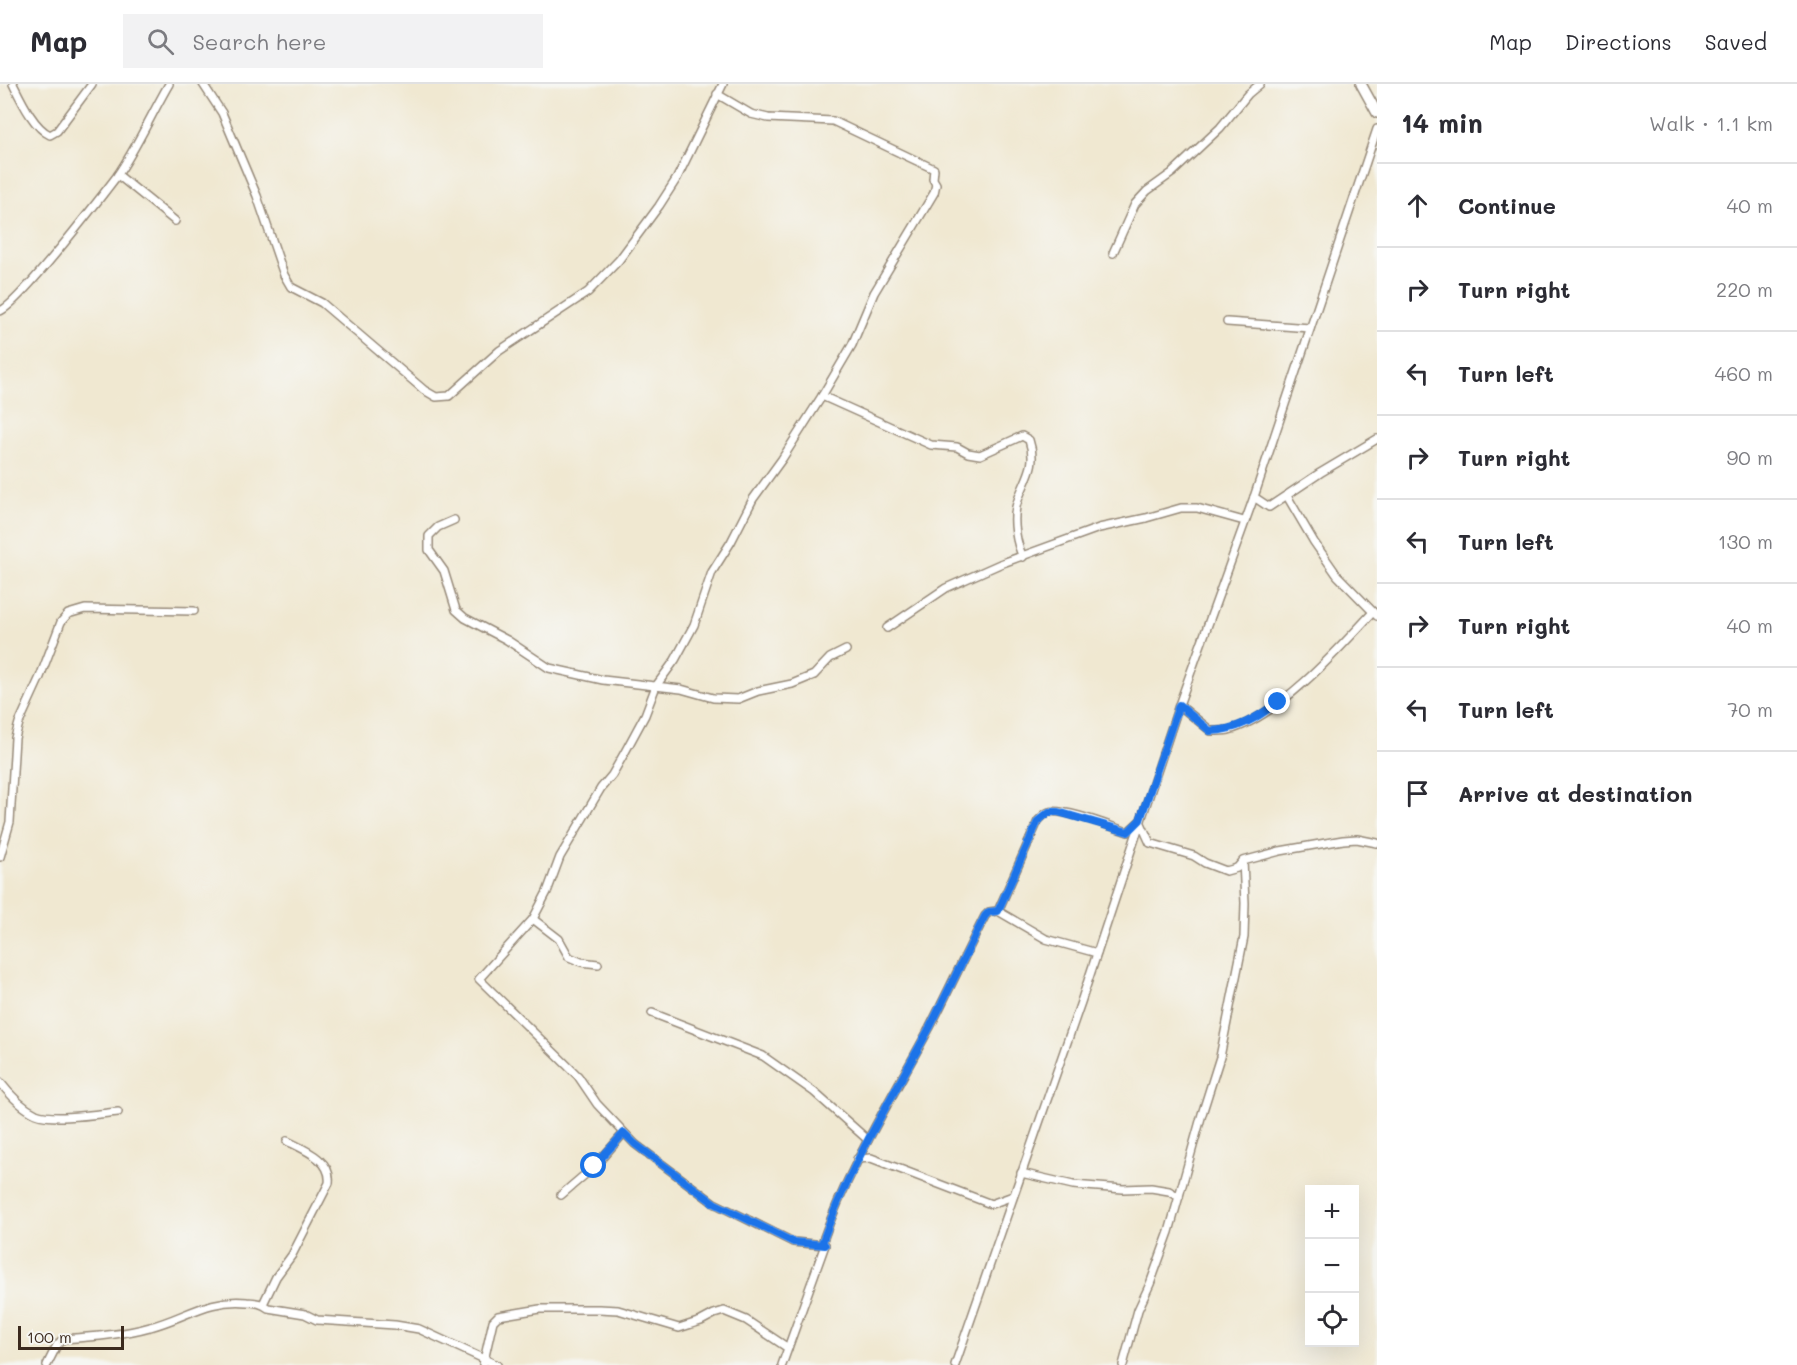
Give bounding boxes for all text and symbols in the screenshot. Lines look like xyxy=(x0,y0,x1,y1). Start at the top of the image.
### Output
search box xyxy=(123,14,543,68)
text: Map xyxy=(30,23,87,59)
icon: search xyxy=(144,25,177,58)
text: Search here xyxy=(192,27,326,56)
text: Map xyxy=(1489,28,1532,55)
text: Directions xyxy=(1565,28,1672,55)
text: Saved xyxy=(1705,28,1767,55)
text: 14 min xyxy=(1401,106,1483,140)
text: Walk · 1.1 km xyxy=(1649,110,1773,136)
icon: ahead xyxy=(1401,189,1434,222)
text: Continue xyxy=(1458,191,1556,220)
text: 40 m xyxy=(1727,192,1773,218)
icon: right xyxy=(1401,273,1434,306)
text: Turn right xyxy=(1458,275,1570,304)
text: 220 m xyxy=(1716,276,1773,302)
icon: left xyxy=(1401,357,1434,390)
text: Turn left xyxy=(1458,359,1554,388)
text: 460 m xyxy=(1715,360,1773,386)
icon: right xyxy=(1401,441,1434,474)
text: Turn right xyxy=(1458,443,1570,472)
text: 90 m xyxy=(1727,444,1773,470)
icon: left xyxy=(1401,525,1434,558)
text: Turn left xyxy=(1458,527,1554,556)
text: 130 m xyxy=(1718,528,1773,554)
icon: right xyxy=(1401,609,1434,642)
text: Turn right xyxy=(1458,611,1570,640)
text: 40 m xyxy=(1727,612,1773,638)
route end xyxy=(1264,688,1290,714)
icon: left xyxy=(1401,693,1434,726)
text: Turn left xyxy=(1458,695,1554,724)
text: 70 m xyxy=(1727,696,1773,722)
icon: arrive xyxy=(1401,777,1434,810)
text: Arrive at destination xyxy=(1458,779,1693,808)
route start xyxy=(580,1152,606,1178)
map controls xyxy=(1305,1185,1359,1347)
button: + xyxy=(1305,1185,1359,1239)
button: − xyxy=(1305,1239,1359,1293)
button: locate xyxy=(1305,1293,1359,1347)
scale bar xyxy=(18,1323,124,1350)
text: 100 m xyxy=(27,1326,72,1347)

